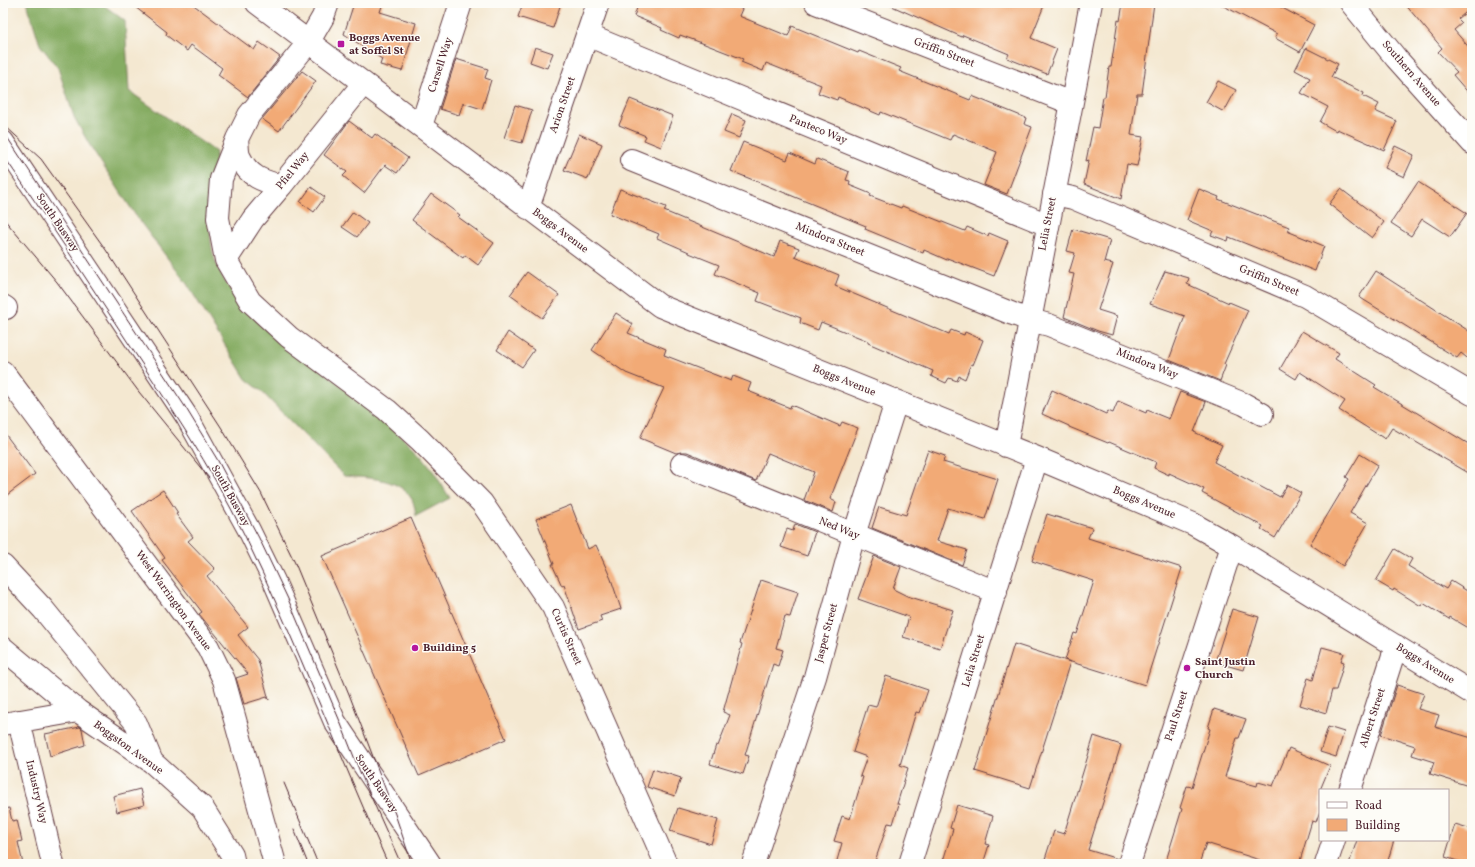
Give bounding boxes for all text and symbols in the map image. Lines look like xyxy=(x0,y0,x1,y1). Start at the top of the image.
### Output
place label: Boggs Avenue at Soffel St xyxy=(349,31,420,59)
street label: Griffin Street xyxy=(911,35,977,72)
street label: Carsell Way xyxy=(425,36,457,94)
street label: Southern Avenue xyxy=(1378,38,1444,110)
marker: Boggs Avenue at Soffel St xyxy=(336,39,346,49)
street label: Arion Street xyxy=(546,74,580,135)
street label: Panteco Way xyxy=(787,112,849,148)
street label: Pfiel Way xyxy=(273,149,313,193)
street label: South Busway xyxy=(32,191,82,255)
street label: Lelia Street xyxy=(1035,196,1061,252)
street label: Boggs Avenue xyxy=(529,205,591,257)
street label: Mindora Street xyxy=(793,219,867,261)
street label: Griffin Street xyxy=(1237,262,1302,300)
street label: Mindora Way xyxy=(1114,345,1180,383)
street label: Boggs Avenue xyxy=(810,362,878,400)
street label: South Busway xyxy=(207,463,253,529)
street label: Boggs Avenue xyxy=(1110,483,1178,523)
street label: Ned Way xyxy=(816,514,862,544)
street label: West Warrington Avenue xyxy=(131,548,215,654)
street label: Jasper Street xyxy=(812,601,842,664)
street label: Curtis Street xyxy=(547,606,585,668)
street label: Lelia Street xyxy=(959,633,989,689)
street label: Boggs Avenue xyxy=(1393,640,1457,688)
place label: Building 5 xyxy=(423,641,476,656)
marker: Building 5 xyxy=(410,643,420,653)
place label: Saint Justin Church xyxy=(1195,655,1255,683)
marker: Saint Justin Church xyxy=(1182,663,1192,673)
street label: Albert Street xyxy=(1356,686,1390,750)
street label: Paul Street xyxy=(1162,689,1192,743)
street label: Boggston Avenue xyxy=(90,718,166,778)
street label: South Busway xyxy=(351,752,401,816)
street label: Industry Way xyxy=(21,759,51,825)
legend xyxy=(1319,789,1449,841)
text: Road xyxy=(1355,798,1382,814)
text: Building xyxy=(1355,818,1400,834)

